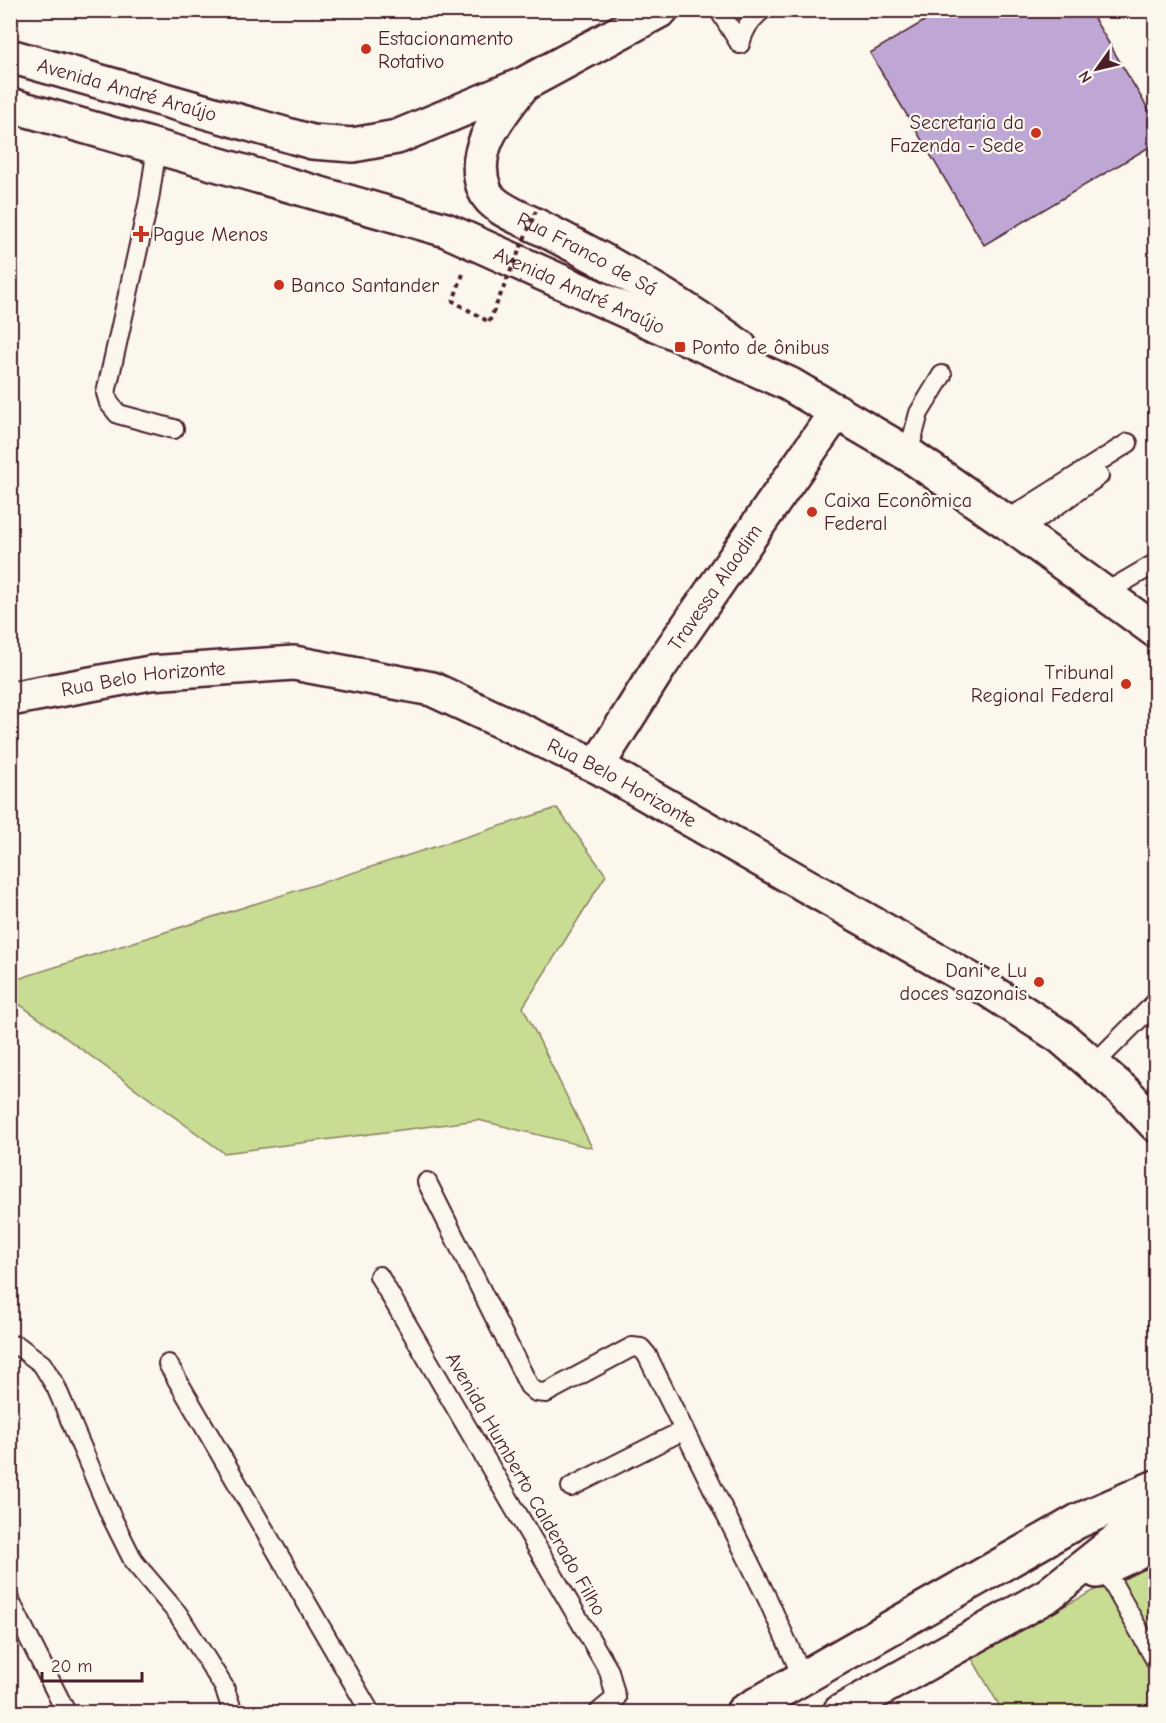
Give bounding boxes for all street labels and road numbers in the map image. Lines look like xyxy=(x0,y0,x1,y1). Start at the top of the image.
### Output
street label: Avenida André Araújo xyxy=(35,53,220,126)
street label: Rua Franco de Sá xyxy=(514,207,661,300)
street label: Avenida André Araújo xyxy=(490,242,669,338)
street label: Travessa Alaodim xyxy=(663,520,766,655)
street label: Rua Belo Horizonte xyxy=(59,656,226,701)
street label: Rua Belo Horizonte xyxy=(544,733,701,832)
street label: Avenida Humberto Calderado Filho xyxy=(441,1348,611,1620)

